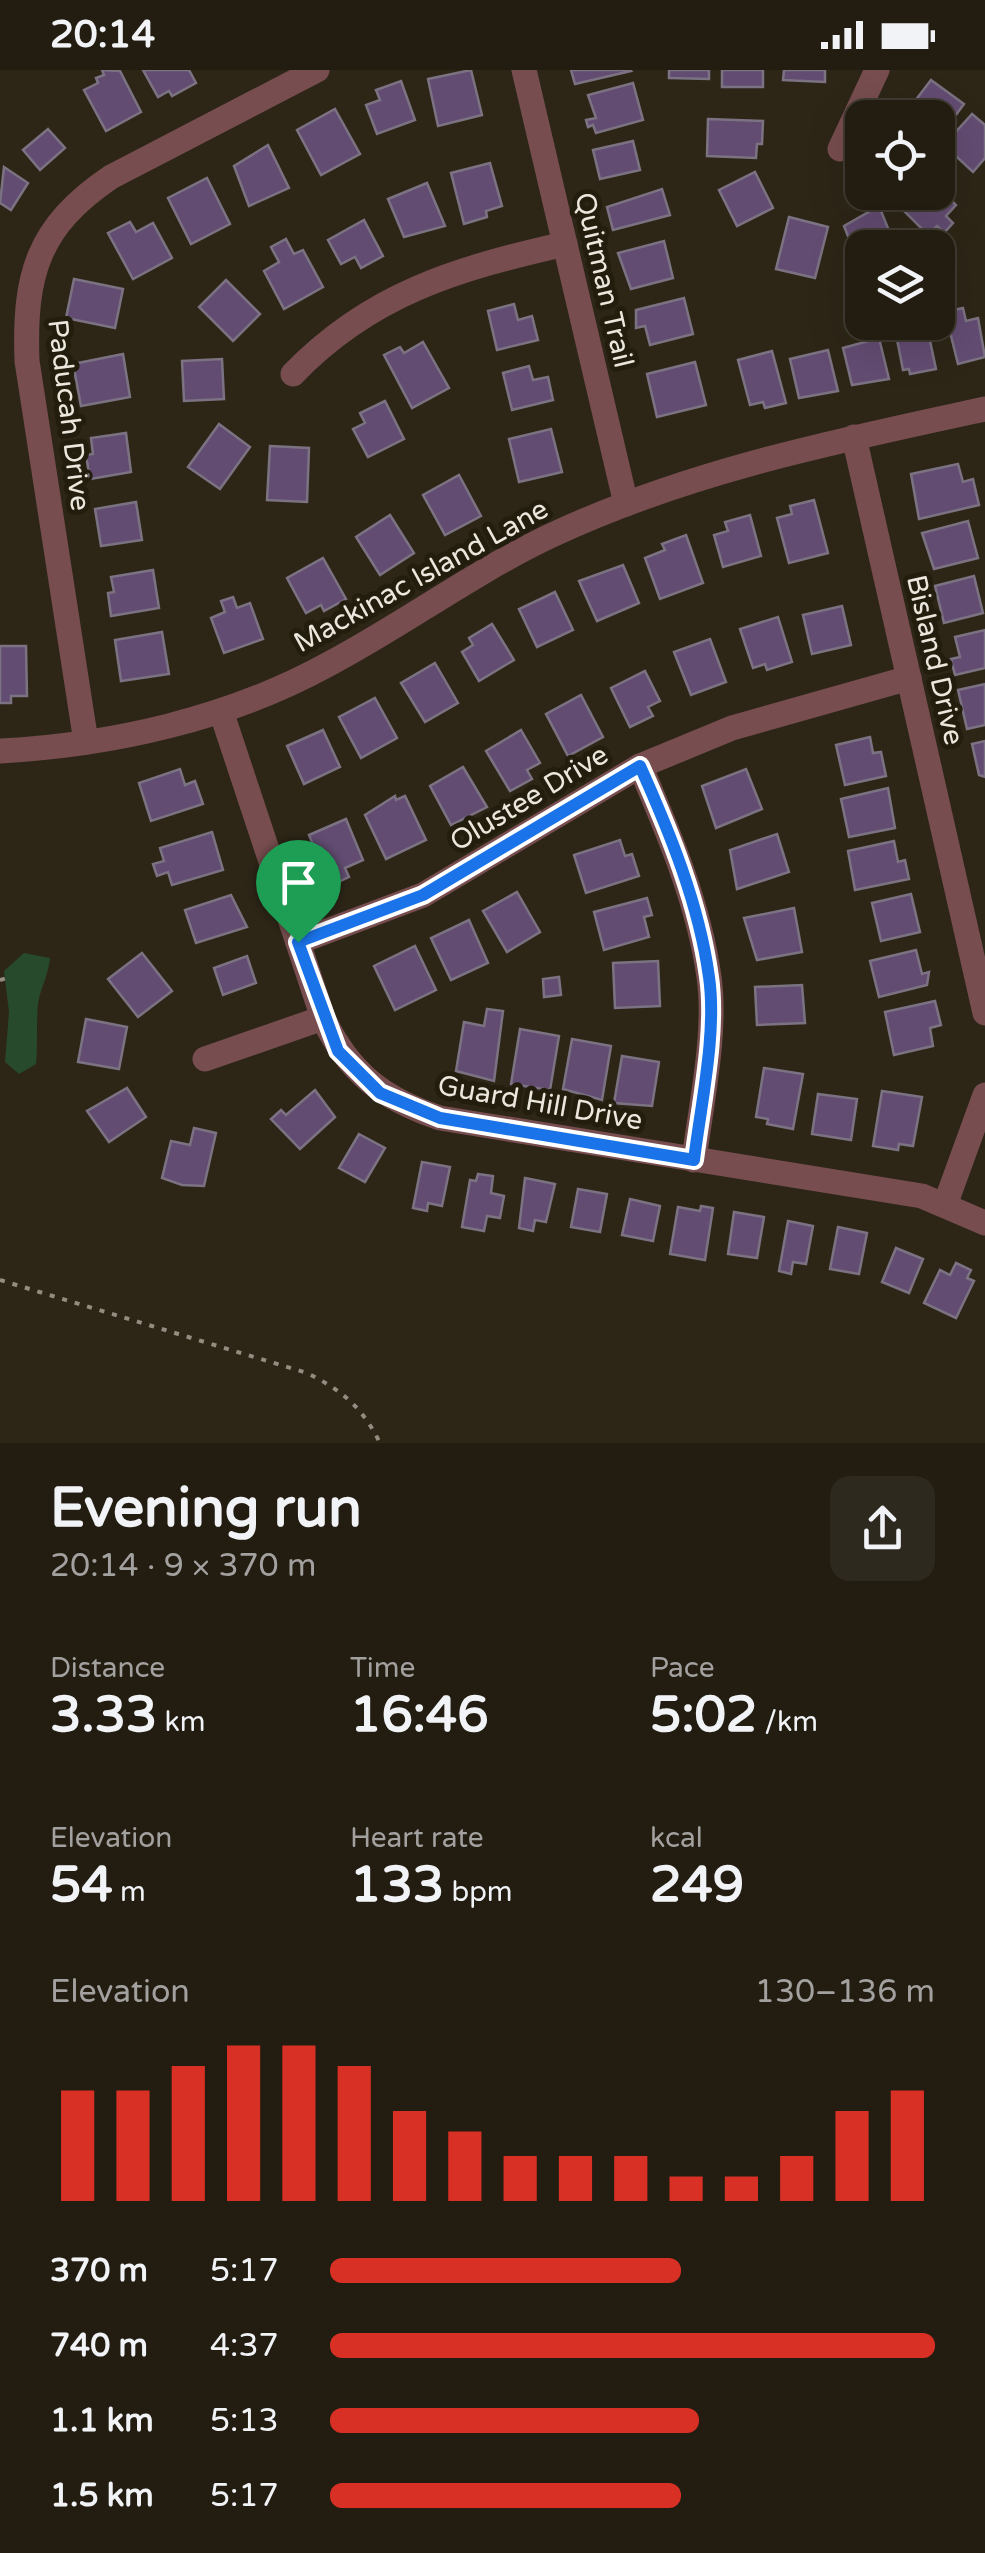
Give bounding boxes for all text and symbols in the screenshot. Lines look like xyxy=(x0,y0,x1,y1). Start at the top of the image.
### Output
text: 20:14 xyxy=(50,12,155,58)
map controls xyxy=(845,100,955,340)
button: locate xyxy=(845,100,955,210)
street label: Quitman Trail xyxy=(567,189,641,371)
button: layers xyxy=(845,230,955,340)
street label: Paducah Drive xyxy=(40,317,98,513)
street label: Mackinac Island Lane xyxy=(288,492,554,660)
street label: Bisland Drive xyxy=(899,572,971,748)
street label: Olustee Drive xyxy=(444,738,614,858)
pin xyxy=(256,840,341,943)
icon: arrive xyxy=(271,855,326,910)
street label: Guard Hill Drive xyxy=(435,1068,645,1138)
text: Evening run xyxy=(50,1476,362,1542)
button: share xyxy=(830,1476,935,1581)
text: 20:14 · 9 × 370 m xyxy=(50,1547,316,1585)
text: Distance xyxy=(50,1651,165,1685)
text: Time xyxy=(350,1651,415,1685)
text: Pace xyxy=(650,1651,714,1685)
text: 3.33 xyxy=(50,1685,157,1745)
text: 16:46 xyxy=(350,1685,489,1745)
text: 5:02 xyxy=(650,1685,757,1745)
text: km xyxy=(157,1705,205,1739)
text: /km xyxy=(757,1705,818,1739)
text: Elevation xyxy=(50,1821,172,1855)
text: Heart rate xyxy=(350,1821,484,1855)
text: kcal xyxy=(650,1821,703,1855)
text: 54 xyxy=(50,1855,113,1915)
text: 133 xyxy=(350,1855,444,1915)
text: 249 xyxy=(650,1855,744,1915)
text: m xyxy=(113,1875,146,1909)
text: bpm xyxy=(444,1875,513,1909)
text: Elevation xyxy=(50,1973,190,2011)
text: 130–136 m xyxy=(755,1973,935,2011)
text: 370 m xyxy=(50,2252,148,2290)
text: 5:17 xyxy=(210,2252,279,2290)
text: 740 m xyxy=(50,2327,148,2365)
text: 4:37 xyxy=(210,2327,279,2365)
text: 1.1 km xyxy=(50,2402,154,2440)
text: 5:13 xyxy=(210,2402,279,2440)
text: 1.5 km xyxy=(50,2477,154,2515)
text: 5:17 xyxy=(210,2477,279,2515)

